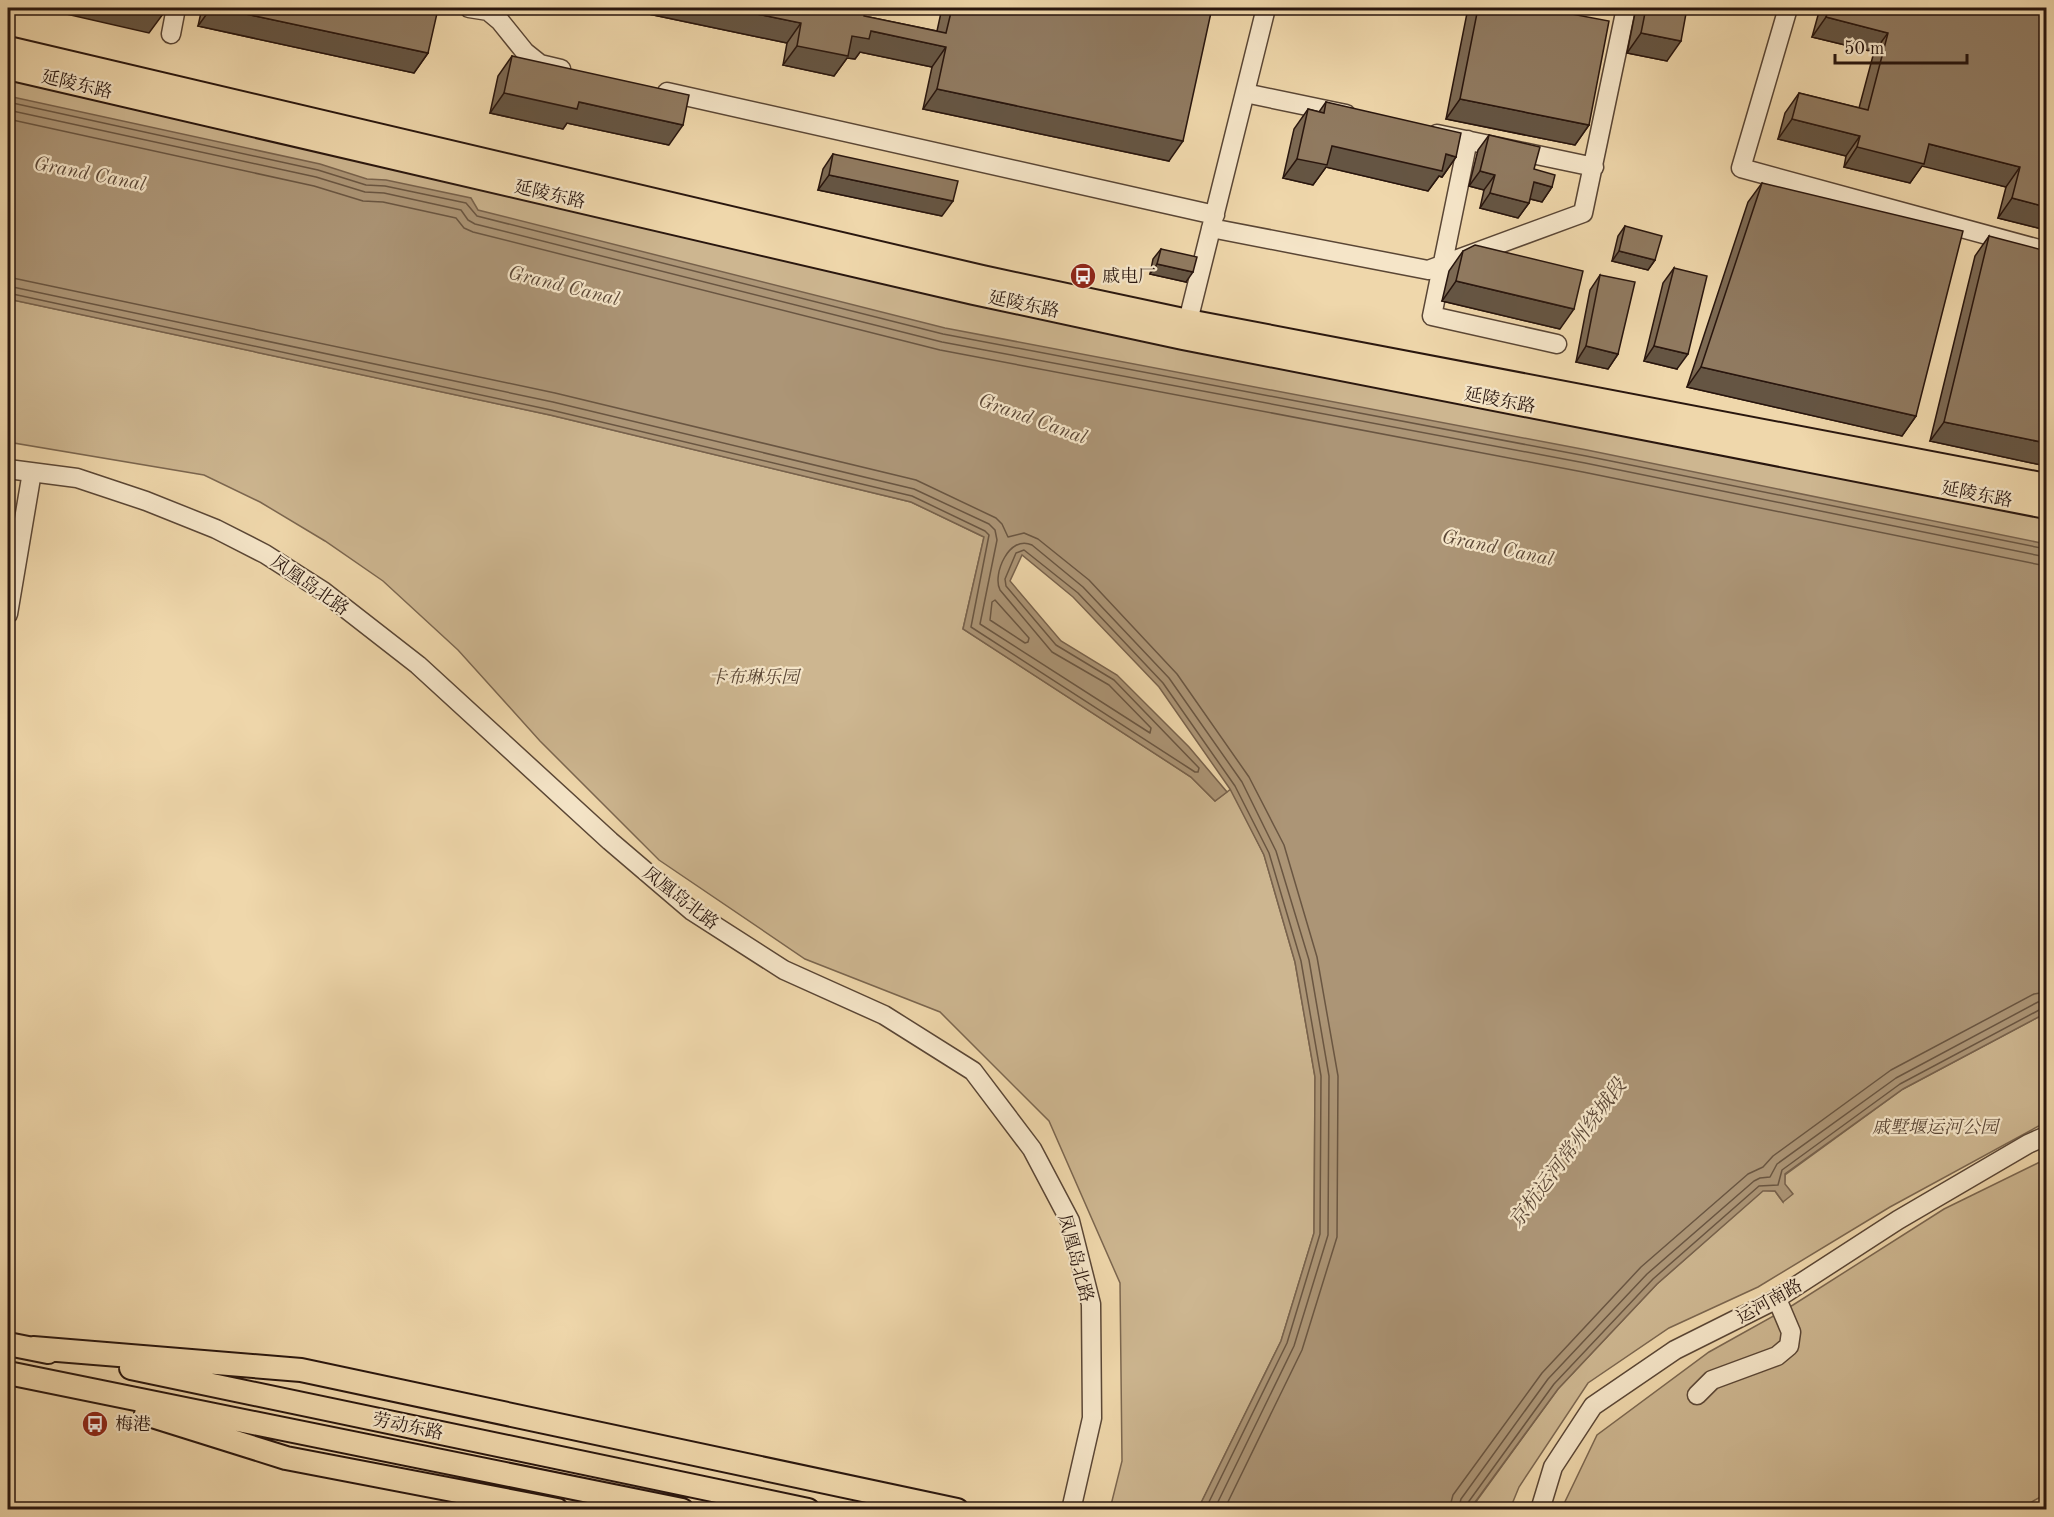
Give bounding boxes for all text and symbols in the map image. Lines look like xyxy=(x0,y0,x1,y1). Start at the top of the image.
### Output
scale bar xyxy=(1835,27,1967,65)
text: 50 m xyxy=(1844,40,1884,58)
street label: 延陵东路 xyxy=(40,66,114,102)
water label: Grand Canal xyxy=(32,154,148,196)
street label: 延陵东路 xyxy=(513,176,587,212)
bus stop icon: 戚电厂 xyxy=(1068,261,1098,291)
water label: Grand Canal xyxy=(506,263,621,310)
place label: 戚电厂 xyxy=(1102,266,1156,286)
street label: 延陵东路 xyxy=(987,287,1061,321)
street label: 延陵东路 xyxy=(1463,383,1537,417)
water label: Grand Canal xyxy=(975,391,1089,449)
street label: 延陵东路 xyxy=(1940,477,2014,511)
water label: Grand Canal xyxy=(1440,527,1556,571)
street label: 凤凰岛北路 xyxy=(267,551,353,619)
park label: 卡布琳乐园 xyxy=(709,667,802,687)
street label: 凤凰岛北路 xyxy=(639,862,723,934)
water label: 京杭运河常州绕城段 xyxy=(1505,1074,1632,1232)
park label: 戚墅堰运河公园 xyxy=(1872,1117,2001,1137)
street label: 凤凰岛北路 xyxy=(1055,1212,1097,1304)
street label: 运河南路 xyxy=(1733,1275,1805,1327)
bus stop icon: 梅港 xyxy=(80,1409,110,1439)
street label: 劳动东路 xyxy=(371,1409,445,1443)
place label: 梅港 xyxy=(115,1414,151,1434)

